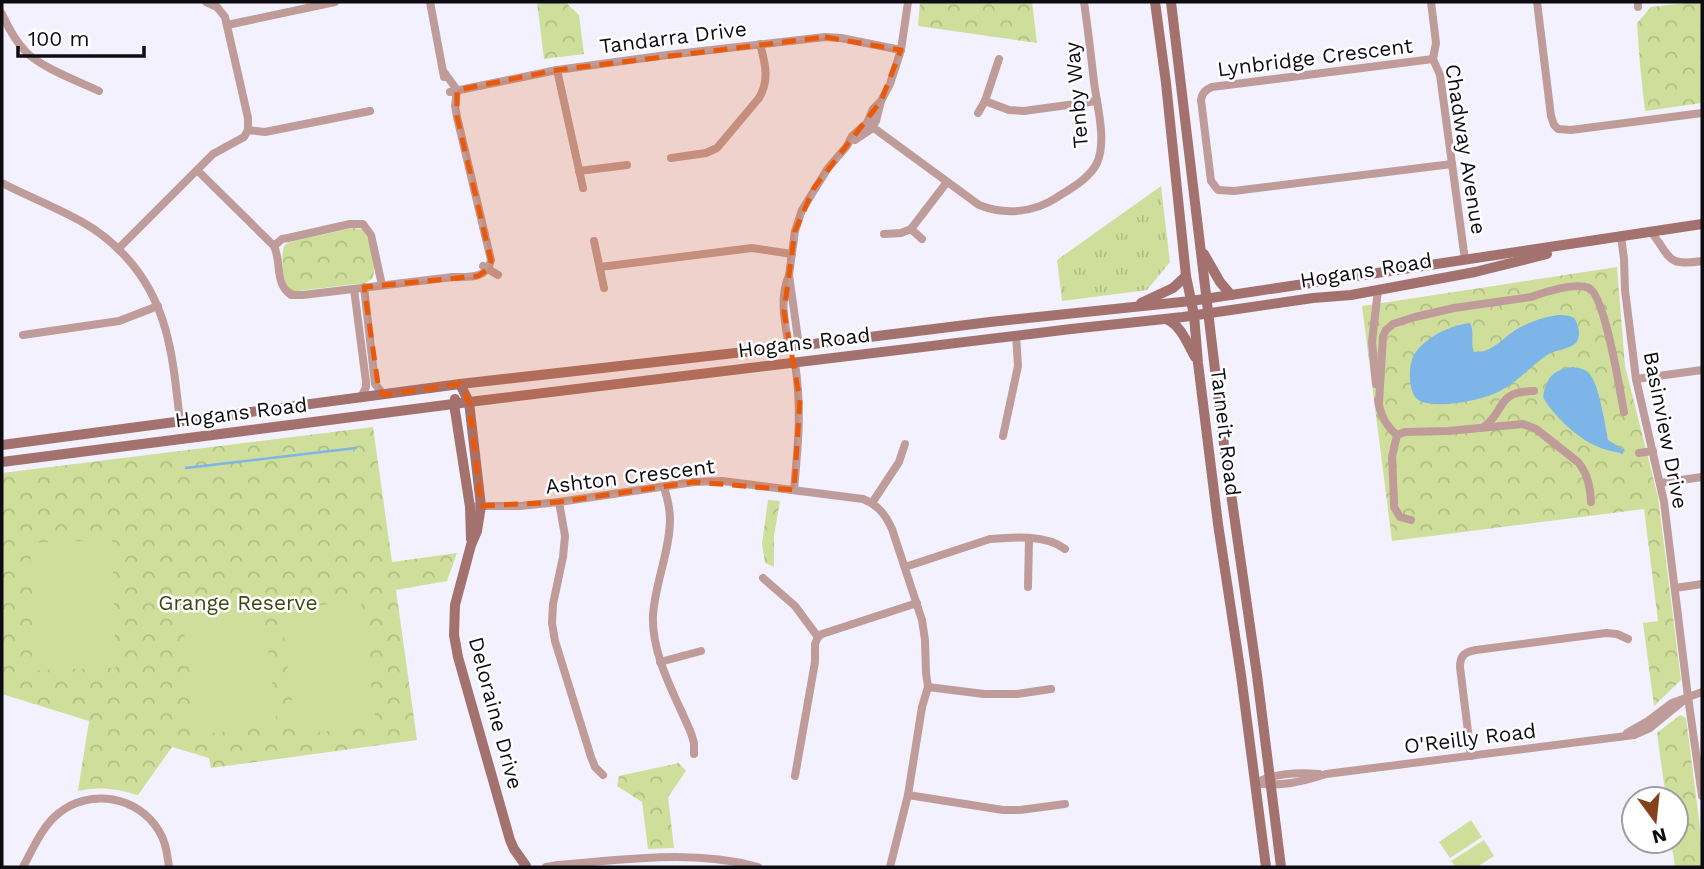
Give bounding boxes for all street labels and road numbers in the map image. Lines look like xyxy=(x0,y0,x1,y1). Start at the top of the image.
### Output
street label: Tandarra Drive xyxy=(598,16,748,58)
street label: Lynbridge Crescent xyxy=(1216,33,1414,81)
street label: Tenby Way xyxy=(1059,41,1093,149)
street label: Chadway Avenue xyxy=(1440,62,1492,236)
street label: Hogans Road xyxy=(1298,247,1434,293)
street label: Hogans Road xyxy=(736,321,872,363)
street label: Basinview Drive xyxy=(1638,349,1694,511)
street label: Tarneit Road xyxy=(1206,366,1246,498)
street label: Hogans Road xyxy=(173,391,309,433)
street label: Ashton Crescent xyxy=(544,453,716,499)
street label: Deloraine Drive xyxy=(464,634,528,792)
street label: O'Reilly Road xyxy=(1402,717,1538,759)

